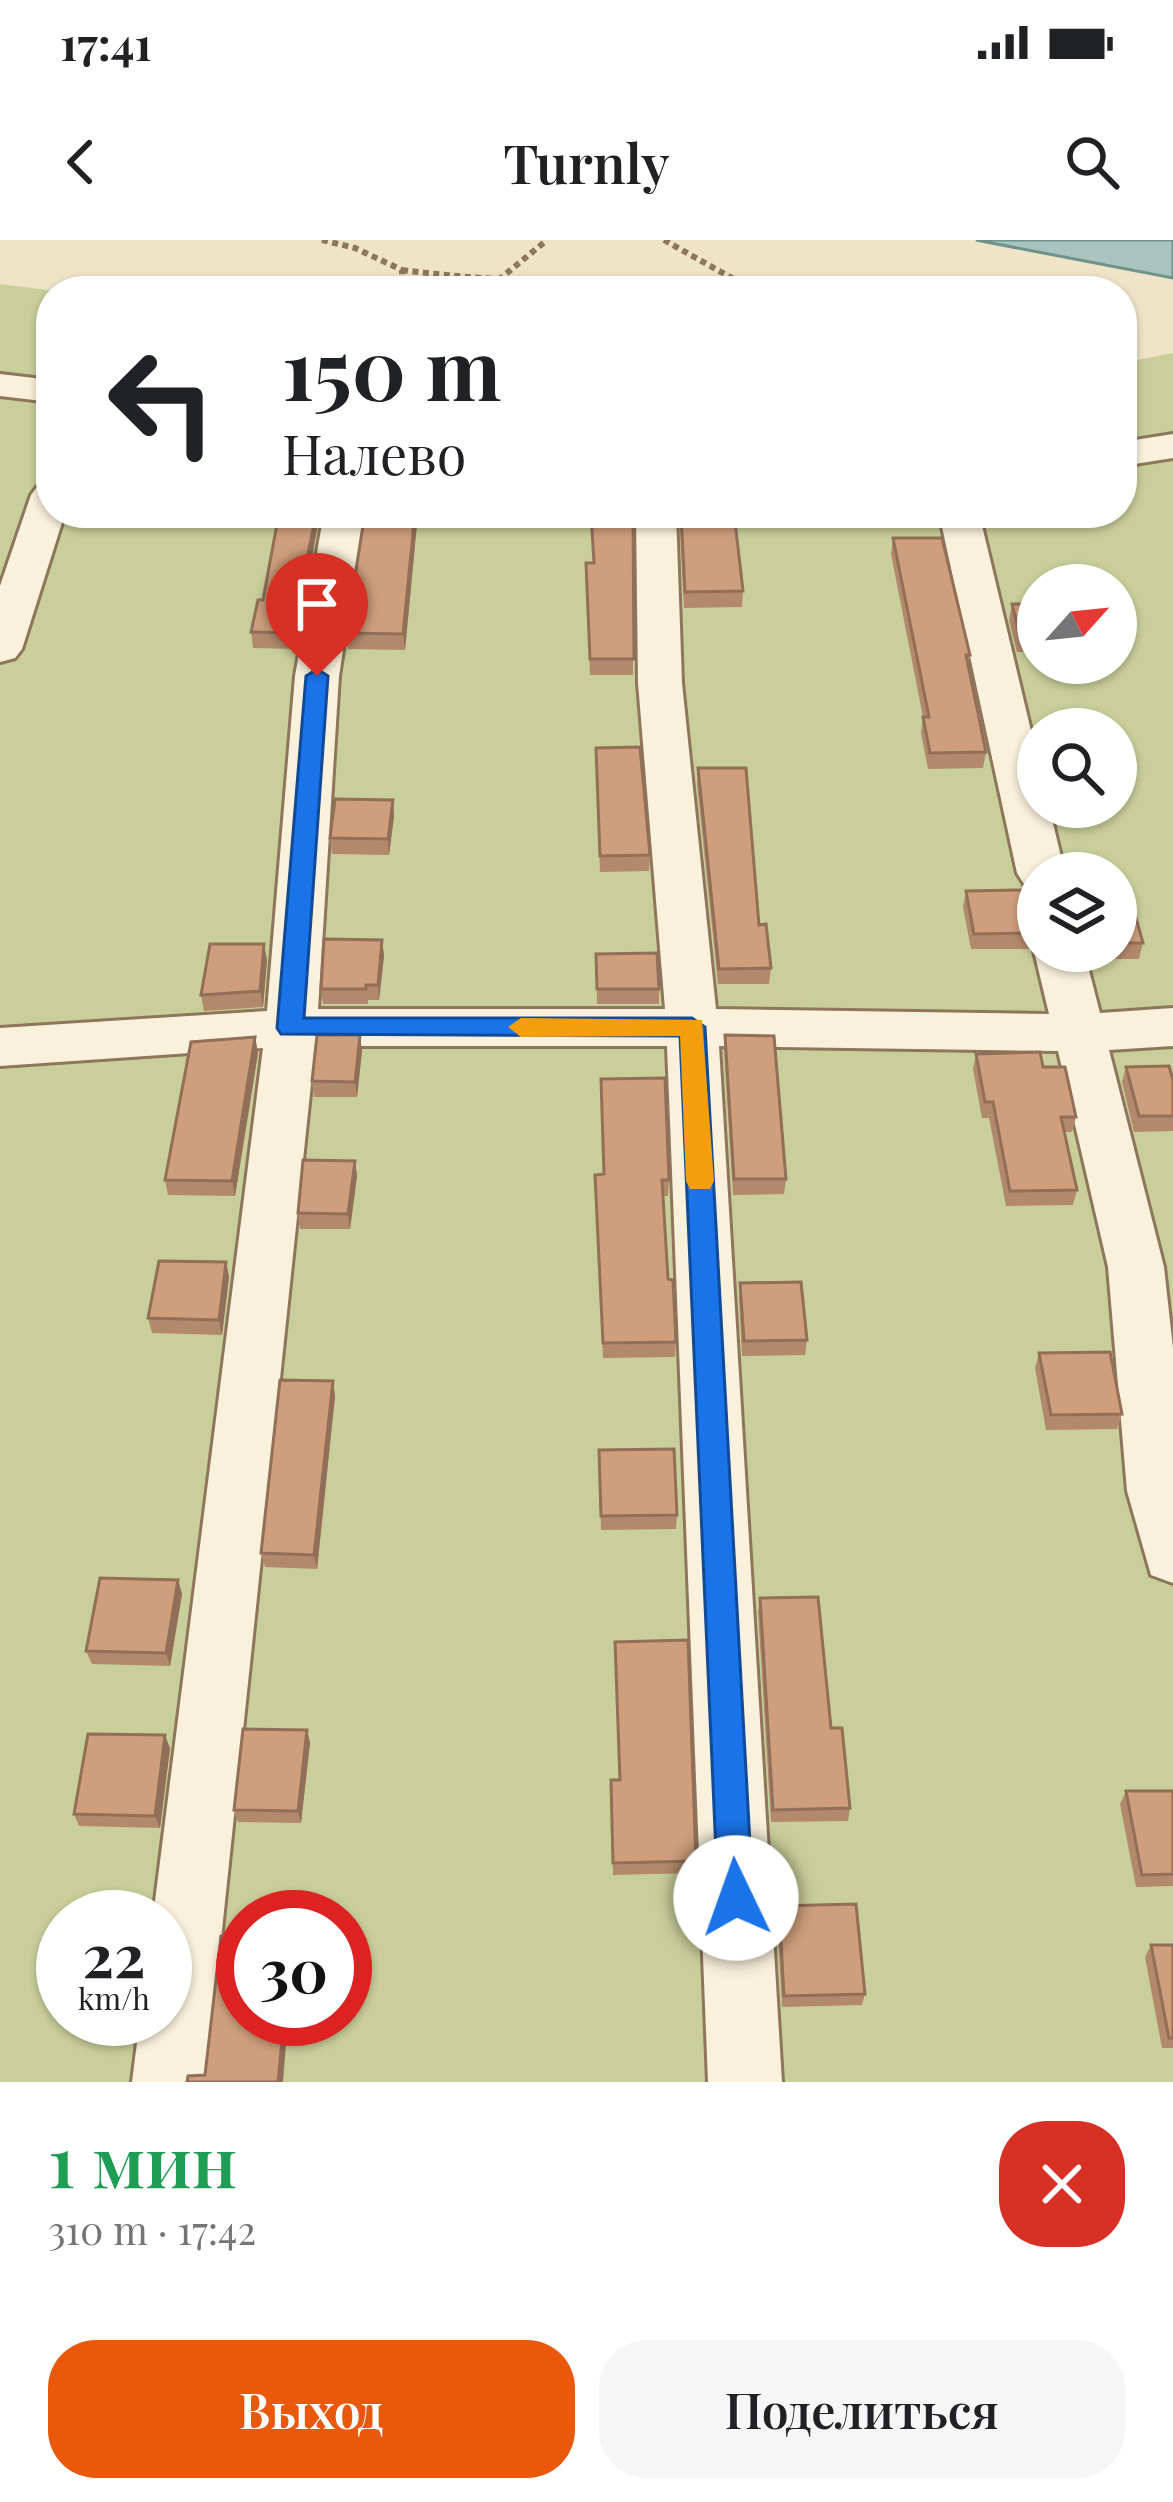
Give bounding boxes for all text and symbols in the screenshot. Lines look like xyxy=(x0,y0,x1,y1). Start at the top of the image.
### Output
text: 17:41 xyxy=(60,12,152,72)
text: Turnly xyxy=(503,126,670,198)
icon: back xyxy=(48,129,114,195)
icon: search xyxy=(1059,129,1125,195)
text: 150 m xyxy=(282,310,502,422)
icon: left xyxy=(84,324,240,480)
text: Налево xyxy=(282,417,466,489)
pin xyxy=(266,553,368,676)
north arrow xyxy=(1017,564,1137,684)
map controls xyxy=(1017,564,1137,972)
icon: arrive xyxy=(284,571,350,637)
button: search xyxy=(1017,708,1137,828)
button: layers xyxy=(1017,852,1137,972)
position arrow xyxy=(673,1835,799,1961)
speed limit sign: 30 xyxy=(216,1890,372,2046)
text: 22 xyxy=(83,1913,145,1993)
text: km/h xyxy=(78,1978,150,2018)
text: 1 мин xyxy=(48,2110,237,2206)
button: close xyxy=(999,2121,1125,2247)
text: 310 m · 17:42 xyxy=(48,2203,256,2255)
button: Выход xyxy=(48,2340,575,2478)
button: Поделиться xyxy=(599,2340,1125,2478)

